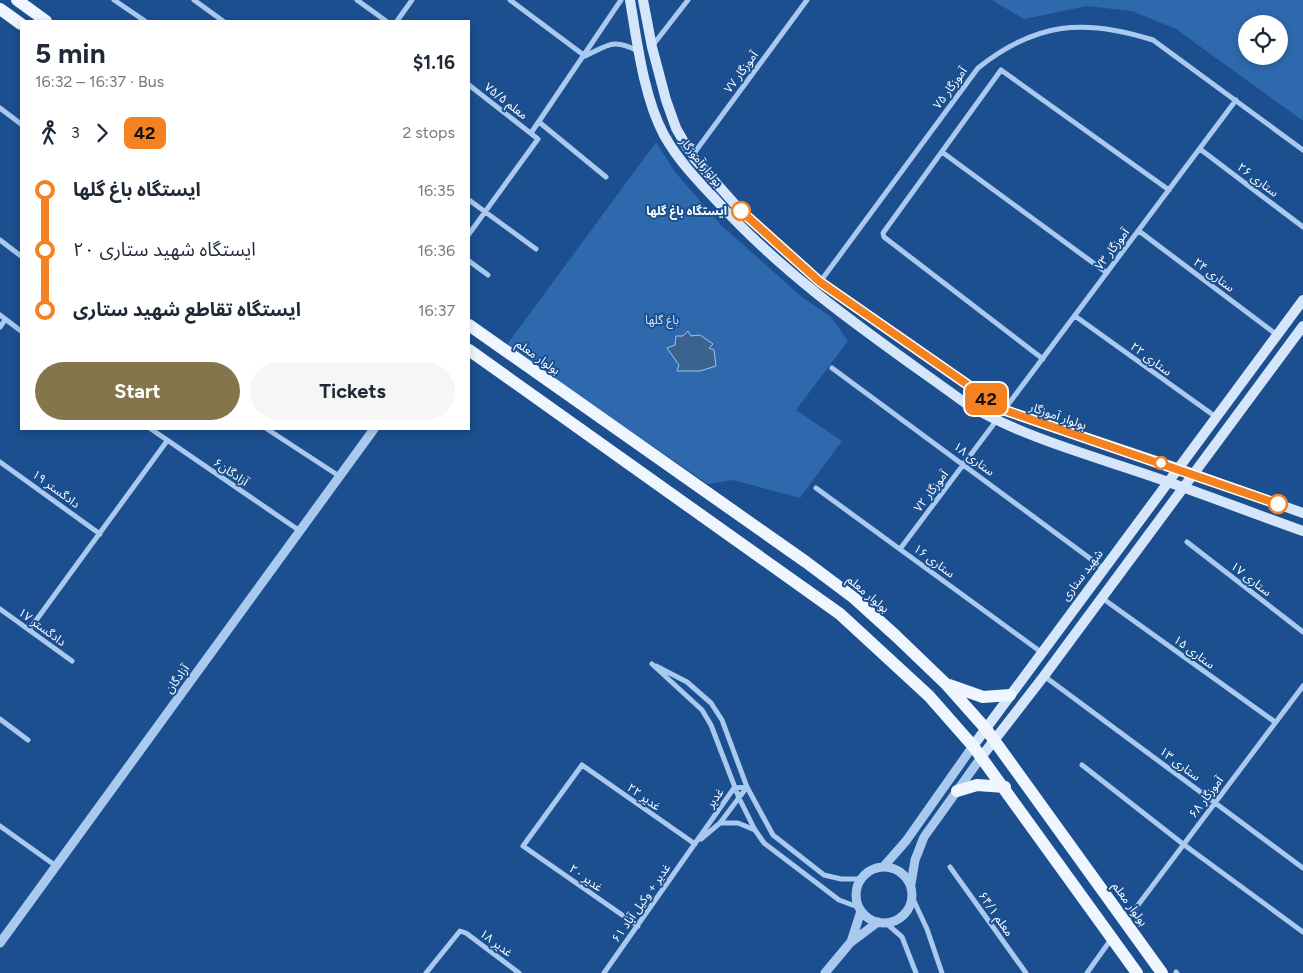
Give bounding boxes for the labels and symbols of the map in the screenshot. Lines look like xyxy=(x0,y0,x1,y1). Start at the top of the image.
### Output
street label: ۷۷ آموزگار xyxy=(721,48,761,96)
street label: آموزگار ۷۵ xyxy=(930,64,970,112)
street label: معلم ۷۵/۵ xyxy=(480,80,530,124)
street label: بولوار آموزگار xyxy=(676,134,725,190)
street label: ستاری ۲۶ xyxy=(1235,160,1281,200)
marker: ایستگاه باغ گلها xyxy=(731,201,751,221)
place label: ایستگاه باغ گلها xyxy=(646,204,727,220)
street label: ۷۳ آموزگار xyxy=(1092,225,1132,272)
street label: ستاری ۲۴ xyxy=(1191,255,1237,295)
park label: باغ گلها xyxy=(645,313,679,329)
street label: بولوار معلم xyxy=(512,337,563,379)
street label: ستاری ۲۲ xyxy=(1128,339,1174,379)
line badge: 42 xyxy=(964,383,1008,415)
street label: بولوار آموزگار xyxy=(1027,399,1088,432)
street label: ستاری ۱۸ xyxy=(951,439,997,479)
street label: آزادگان۶ xyxy=(211,455,252,489)
unlabelled marker xyxy=(1154,456,1168,470)
street label: دادگستر ۱۹ xyxy=(29,467,83,511)
street label: ۷۲ آموزگار xyxy=(911,467,951,514)
unlabelled marker xyxy=(1268,494,1288,514)
street label: ستاری ۱۶ xyxy=(911,541,957,581)
street label: شهید ستاری xyxy=(1058,547,1106,603)
street label: ستاری ۱۷ xyxy=(1228,559,1274,599)
street label: بولوار معلم xyxy=(843,572,892,617)
street label: دادگستر ۱۷ xyxy=(15,605,69,649)
street label: ستاری ۱۵ xyxy=(1171,632,1217,672)
street label: آزادگان xyxy=(162,661,192,696)
street label: ستاری ۱۳ xyxy=(1157,744,1203,784)
street label: آموزگار ۶۸ xyxy=(1186,773,1226,820)
street label: غدیر ۲۲ xyxy=(625,781,663,814)
street label: غدیر xyxy=(703,785,727,811)
street label: غدیر + وکیل آباد ۶۱ xyxy=(609,861,673,945)
street label: غدیر ۲۰ xyxy=(567,862,605,895)
street label: بولوار معلم xyxy=(1108,879,1151,930)
street label: معلم ۶۴/۱ xyxy=(974,889,1016,940)
street label: غدیر ۱۸ xyxy=(477,926,515,960)

